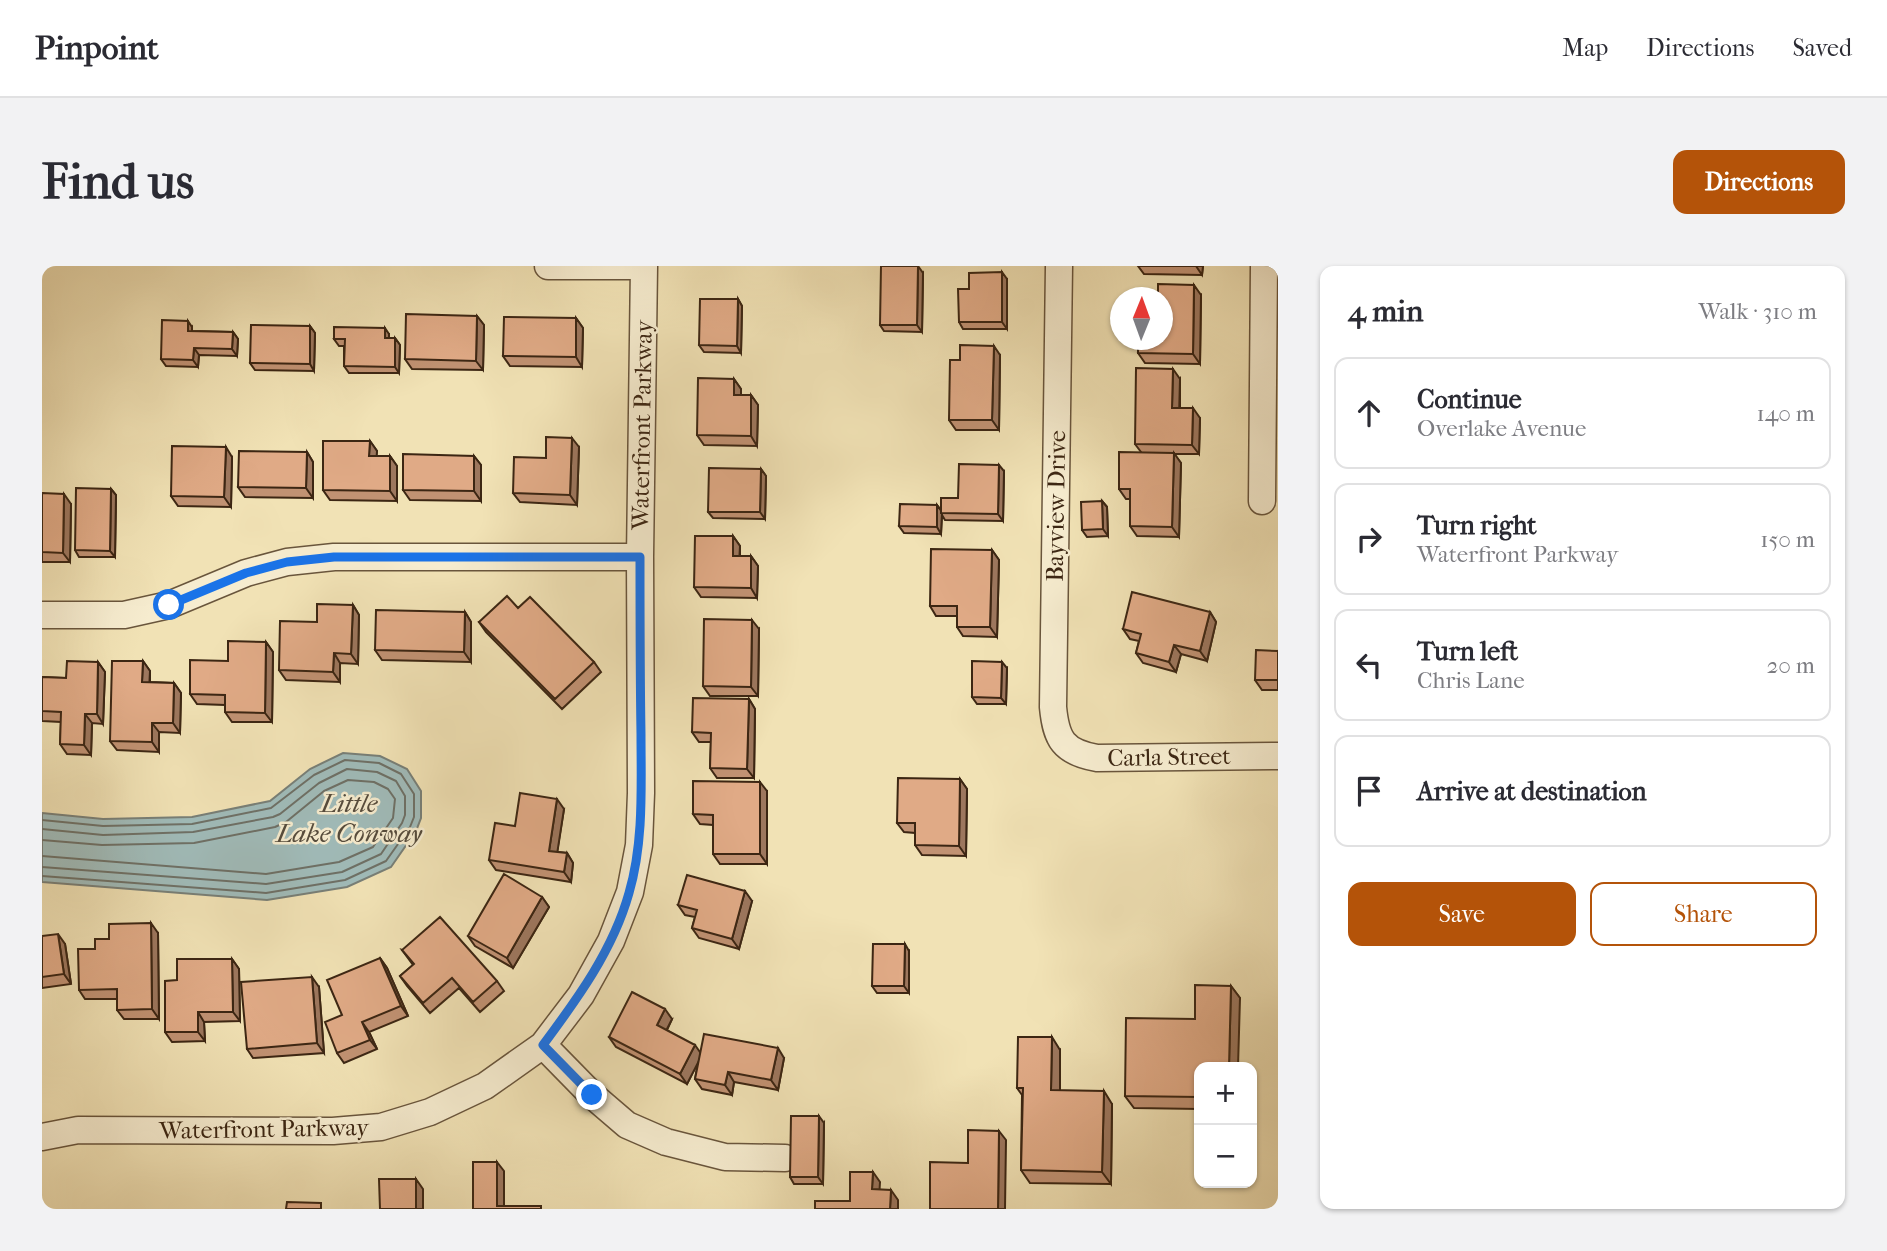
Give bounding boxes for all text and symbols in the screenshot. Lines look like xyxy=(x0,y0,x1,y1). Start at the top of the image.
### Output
text: Pinpoint xyxy=(35,29,159,68)
text: Map xyxy=(1562,34,1608,62)
text: Directions xyxy=(1646,34,1754,62)
text: Saved xyxy=(1792,34,1852,62)
button: Directions xyxy=(1673,150,1845,214)
text: Find us xyxy=(42,153,194,211)
north arrow xyxy=(1110,287,1173,350)
text: 4 min xyxy=(1348,294,1423,329)
text: Walk · 310 m xyxy=(1698,298,1817,325)
street label: Waterfront Parkway xyxy=(626,319,658,531)
text: Continue xyxy=(1417,384,1522,415)
icon: ahead xyxy=(1350,394,1388,432)
text: 140 m xyxy=(1756,400,1815,427)
text: Overlake Avenue xyxy=(1417,415,1586,442)
street label: Bayview Drive xyxy=(1041,430,1071,582)
text: Turn right xyxy=(1417,510,1537,541)
icon: right xyxy=(1350,520,1388,558)
text: 150 m xyxy=(1760,526,1815,553)
text: Waterfront Parkway xyxy=(1417,541,1618,568)
route start xyxy=(153,589,184,620)
text: Turn left xyxy=(1417,636,1518,667)
icon: left xyxy=(1350,646,1388,684)
text: 20 m xyxy=(1766,652,1815,679)
text: Chris Lane xyxy=(1417,667,1525,694)
street label: Carla Street xyxy=(1107,742,1231,772)
icon: arrive xyxy=(1350,772,1388,810)
text: Arrive at destination xyxy=(1417,776,1647,807)
water label: Little Lake Conway xyxy=(274,788,423,849)
button: Save xyxy=(1348,882,1576,946)
button: Share xyxy=(1590,882,1817,946)
map controls xyxy=(1194,1062,1257,1188)
button: + xyxy=(1194,1062,1257,1125)
route end xyxy=(576,1079,607,1110)
street label: Waterfront Parkway xyxy=(158,1113,370,1145)
button: − xyxy=(1194,1125,1257,1188)

